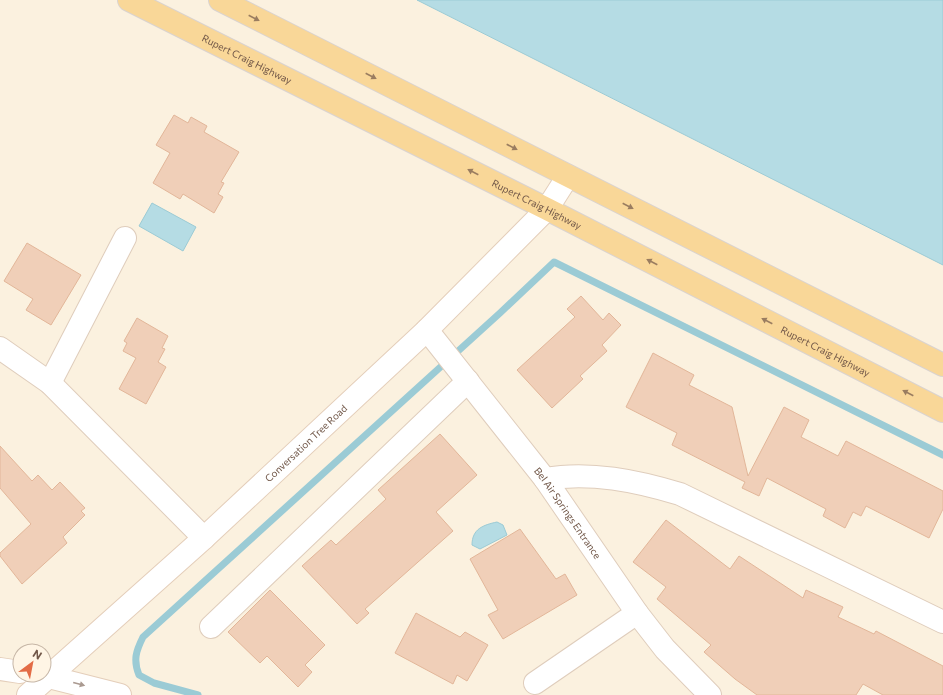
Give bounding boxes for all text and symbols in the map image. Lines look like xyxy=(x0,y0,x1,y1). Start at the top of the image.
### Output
one-way arrow xyxy=(249,14,260,21)
street label: Rupert Craig Highway xyxy=(200,32,294,86)
one-way arrow xyxy=(365,73,376,79)
one-way arrow xyxy=(506,144,517,150)
one-way arrow xyxy=(467,169,479,175)
street label: Rupert Craig Highway xyxy=(490,176,584,232)
one-way arrow xyxy=(622,203,633,209)
one-way arrow xyxy=(646,259,657,266)
one-way arrow xyxy=(762,318,773,324)
street label: Rupert Craig Highway xyxy=(779,323,872,379)
one-way arrow xyxy=(902,390,914,396)
street label: Conversation Tree Road xyxy=(262,402,349,484)
street label: Bel Air Springs Entrance xyxy=(532,465,604,561)
north arrow xyxy=(12,643,52,683)
text: N xyxy=(31,646,45,662)
one-way arrow xyxy=(73,681,85,687)

